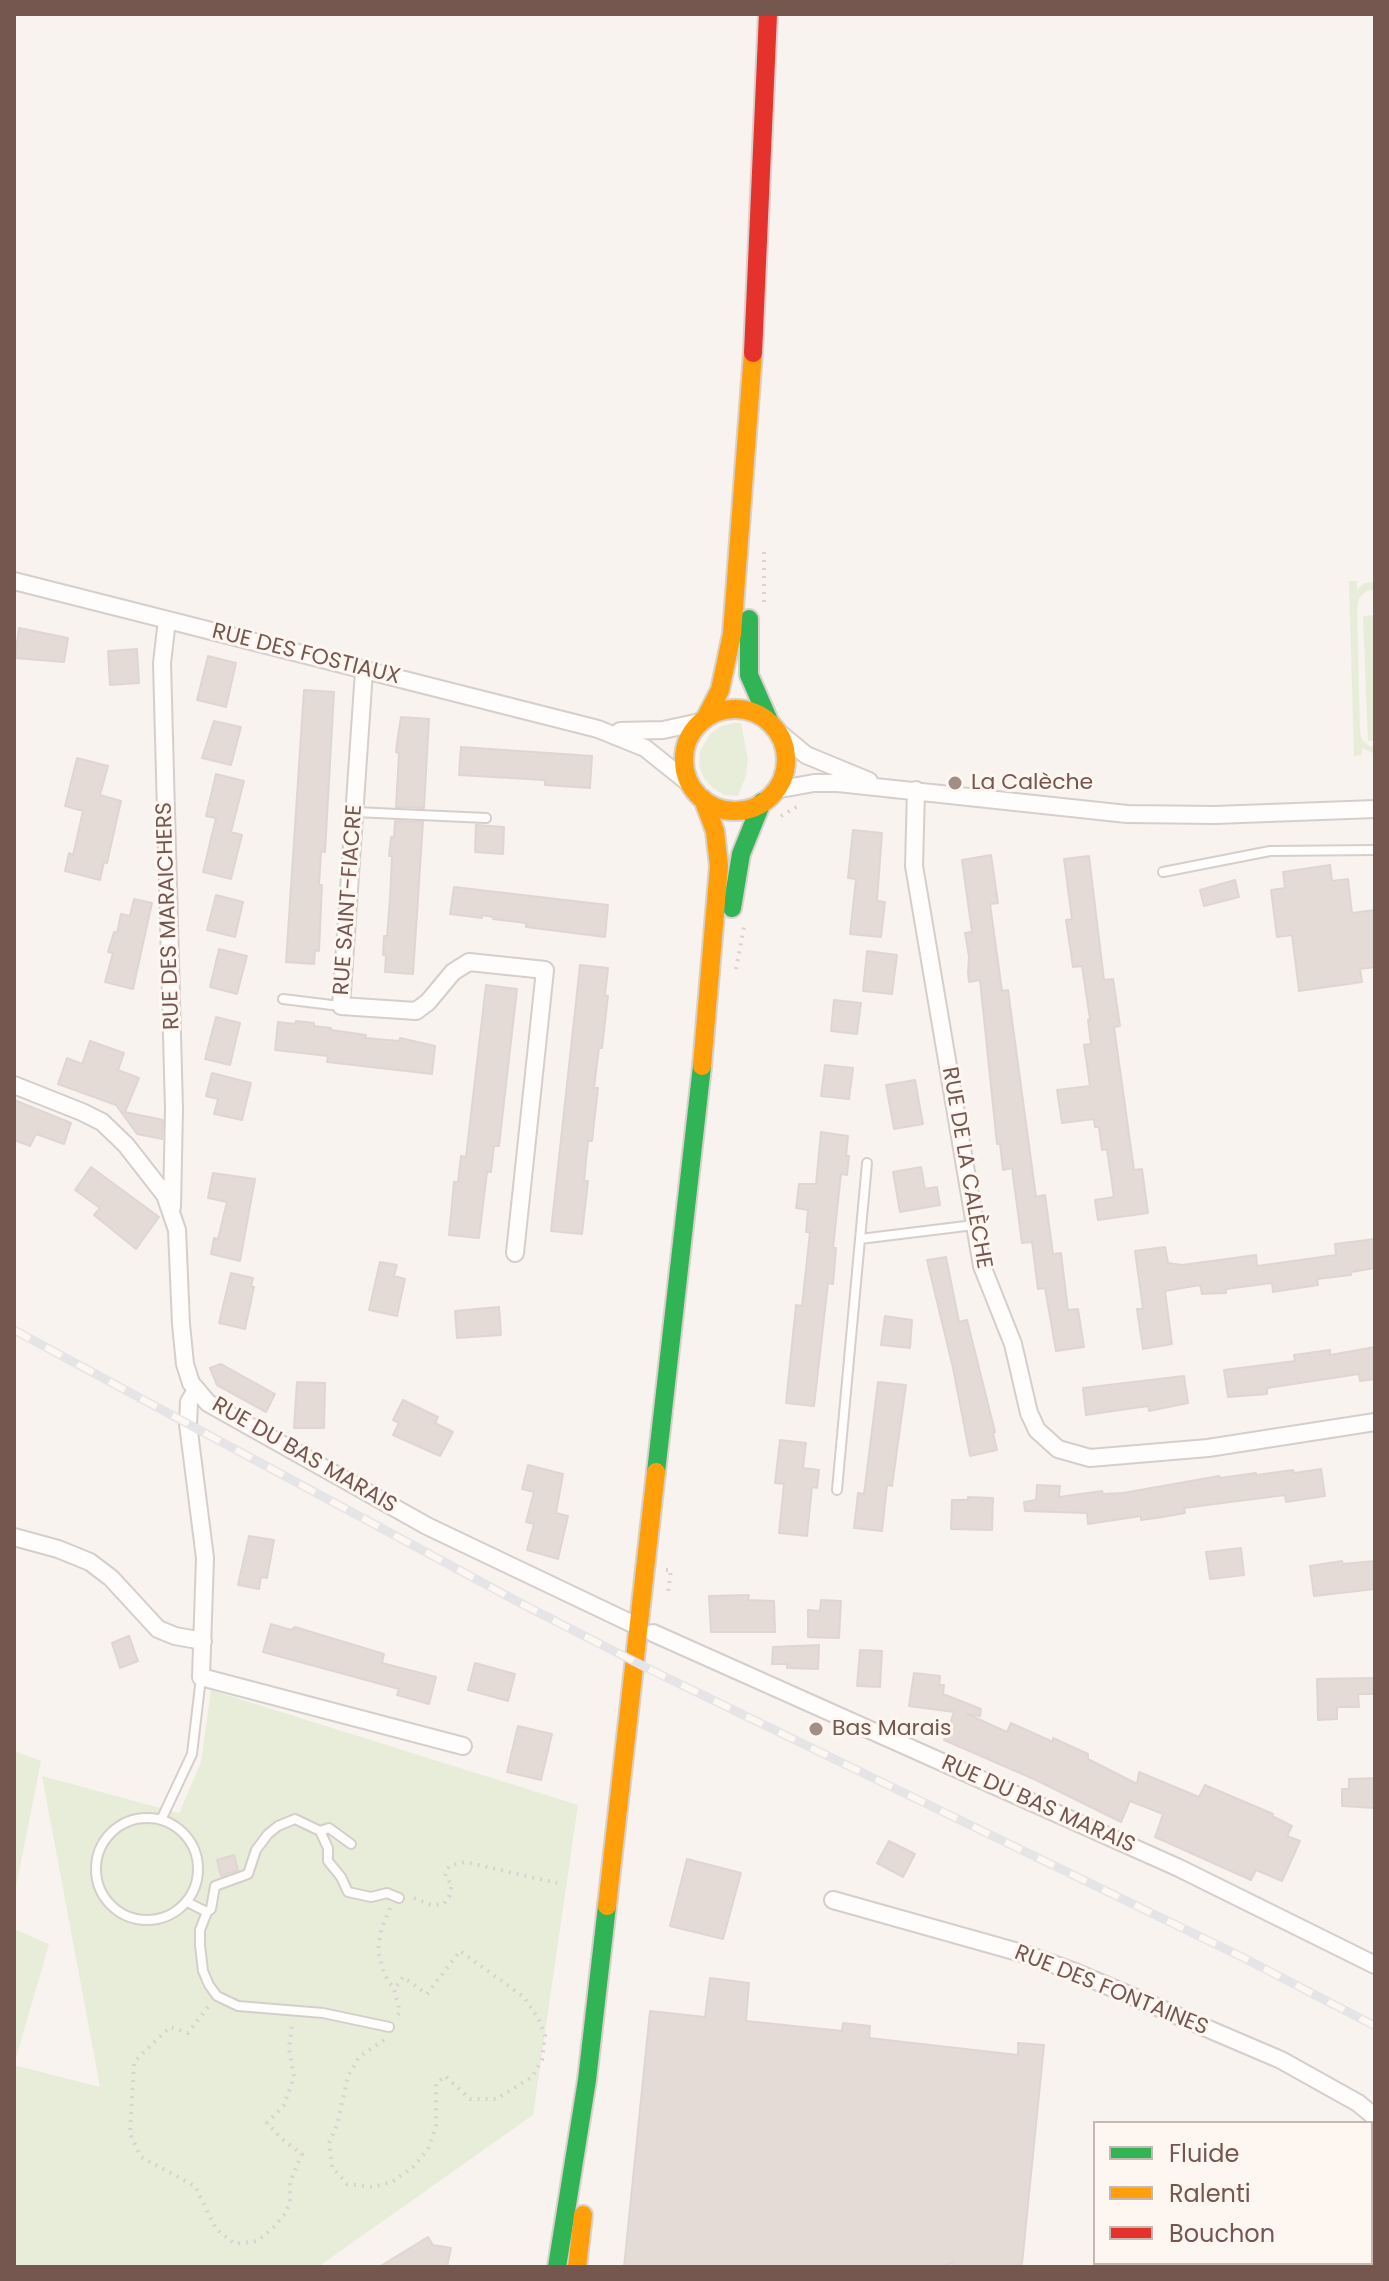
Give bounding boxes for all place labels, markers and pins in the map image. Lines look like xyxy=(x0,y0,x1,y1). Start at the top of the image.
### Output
place label: La Calèche xyxy=(971,770,1093,796)
marker: La Calèche xyxy=(946,774,964,792)
place label: Bas Marais xyxy=(832,1716,952,1742)
marker: Bas Marais xyxy=(807,1720,825,1738)

